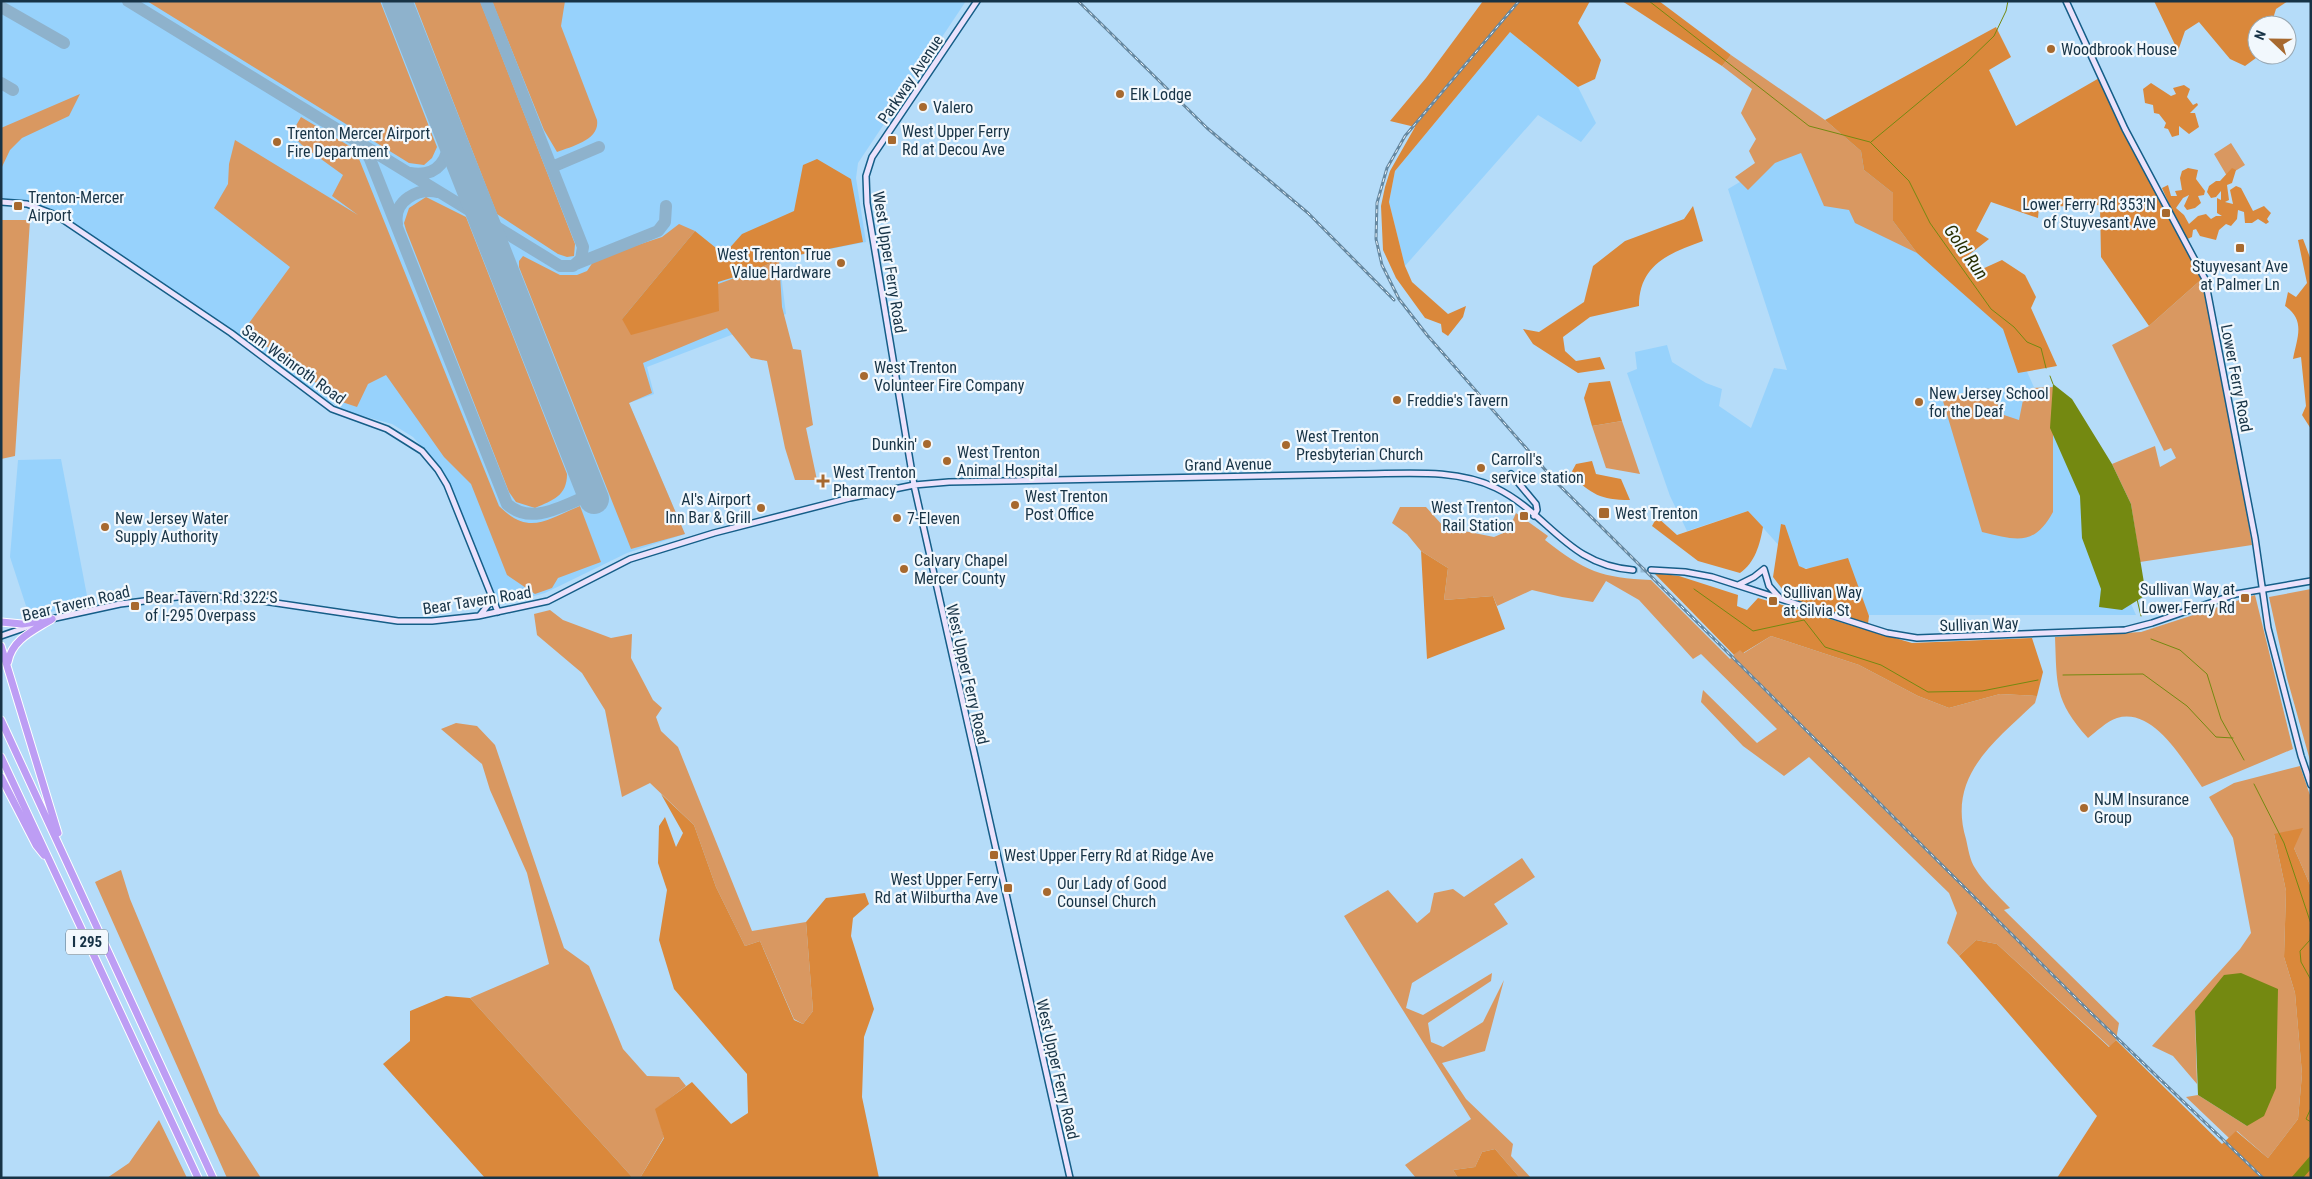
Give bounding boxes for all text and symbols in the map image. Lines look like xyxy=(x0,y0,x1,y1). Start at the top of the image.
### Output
north arrow xyxy=(2247,15,2297,65)
text: N xyxy=(2251,28,2269,42)
street label: Parkway Avenue xyxy=(874,31,947,127)
place label: Woodbrook House xyxy=(2061,40,2177,59)
marker: Woodbrook House xyxy=(2045,43,2057,55)
place label: Elk Lodge xyxy=(1130,85,1191,104)
marker: Elk Lodge xyxy=(1114,88,1126,100)
place label: Valero xyxy=(933,98,973,117)
marker: Valero xyxy=(917,101,929,113)
place label: West Upper Ferry Rd at Decou Ave xyxy=(902,122,1010,159)
place label: Trenton Mercer Airport Fire Department xyxy=(287,124,430,161)
marker: West Upper Ferry Rd at Decou Ave xyxy=(886,134,898,146)
marker: Trenton Mercer Airport Fire Department xyxy=(271,136,283,148)
place label: Trenton-Mercer Airport xyxy=(28,188,124,225)
street label: West Upper Ferry Road xyxy=(869,190,910,334)
place label: Lower Ferry Rd 353'N of Stuyvesant Ave xyxy=(2022,195,2156,232)
marker: Trenton-Mercer Airport xyxy=(12,200,24,212)
marker: Lower Ferry Rd 353'N of Stuyvesant Ave xyxy=(2160,207,2172,219)
water label: Gold Run xyxy=(1940,220,1993,283)
marker: Stuyvesant Ave at Palmer Ln xyxy=(2234,242,2246,254)
place label: West Trenton True Value Hardware xyxy=(717,245,831,282)
marker: West Trenton True Value Hardware xyxy=(835,257,847,269)
place label: Stuyvesant Ave at Palmer Ln xyxy=(2192,257,2288,294)
street label: Sam Weinroth Road xyxy=(238,320,349,408)
street label: Lower Ferry Road xyxy=(2217,323,2256,434)
place label: West Trenton Volunteer Fire Company xyxy=(874,358,1025,395)
marker: West Trenton Volunteer Fire Company xyxy=(858,370,870,382)
place label: New Jersey School for the Deaf xyxy=(1929,384,2049,421)
place label: Freddie's Tavern xyxy=(1407,391,1508,410)
marker: Freddie's Tavern xyxy=(1391,394,1403,406)
marker: New Jersey School for the Deaf xyxy=(1913,396,1925,408)
place label: West Trenton Presbyterian Church xyxy=(1296,427,1423,464)
place label: Dunkin' xyxy=(872,435,917,454)
marker: Dunkin' xyxy=(921,438,933,450)
marker: West Trenton Presbyterian Church xyxy=(1280,439,1292,451)
place label: West Trenton Animal Hospital xyxy=(957,443,1058,480)
place label: Carroll's service station xyxy=(1491,450,1584,487)
street label: Grand Avenue xyxy=(1184,454,1272,475)
marker: West Trenton Animal Hospital xyxy=(941,455,953,467)
marker: Carroll's service station xyxy=(1475,462,1487,474)
place label: West Trenton Pharmacy xyxy=(833,463,916,500)
marker: West Trenton Pharmacy xyxy=(817,475,829,487)
place label: West Trenton Post Office xyxy=(1025,487,1108,524)
place label: Al's Airport Inn Bar & Grill xyxy=(665,490,751,527)
place label: West Trenton Rail Station xyxy=(1431,498,1514,535)
marker: West Trenton Post Office xyxy=(1009,499,1021,511)
marker: Al's Airport Inn Bar & Grill xyxy=(755,502,767,514)
place label: West Trenton xyxy=(1615,504,1698,523)
marker: West Trenton xyxy=(1597,506,1611,520)
place label: New Jersey Water Supply Authority xyxy=(115,509,228,546)
place label: 7-Eleven xyxy=(907,509,960,528)
marker: West Trenton Rail Station xyxy=(1518,510,1530,522)
marker: 7-Eleven xyxy=(891,512,903,524)
marker: New Jersey Water Supply Authority xyxy=(99,521,111,533)
place label: Calvary Chapel Mercer County xyxy=(914,551,1008,588)
marker: Calvary Chapel Mercer County xyxy=(898,563,910,575)
place label: Sullivan Way at Lower Ferry Rd xyxy=(2140,580,2235,617)
street label: Bear Tavern Road xyxy=(20,582,132,625)
street label: Bear Tavern Road xyxy=(421,583,533,618)
place label: Sullivan Way at Silvia St xyxy=(1783,583,1862,620)
place label: Bear Tavern Rd 322'S of I-295 Overpass xyxy=(145,588,278,625)
marker: Sullivan Way at Lower Ferry Rd xyxy=(2239,592,2251,604)
marker: Sullivan Way at Silvia St xyxy=(1767,595,1779,607)
marker: Bear Tavern Rd 322'S of I-295 Overpass xyxy=(129,600,141,612)
street label: West Upper Ferry Road xyxy=(942,602,993,746)
street label: Sullivan Way xyxy=(1939,614,2019,635)
place label: NJM Insurance Group xyxy=(2094,790,2189,827)
marker: NJM Insurance Group xyxy=(2078,802,2090,814)
place label: West Upper Ferry Rd at Ridge Ave xyxy=(1004,846,1214,865)
marker: West Upper Ferry Rd at Ridge Ave xyxy=(988,849,1000,861)
place label: West Upper Ferry Rd at Wilburtha Ave xyxy=(875,870,998,907)
place label: Our Lady of Good Counsel Church xyxy=(1057,874,1167,911)
marker: West Upper Ferry Rd at Wilburtha Ave xyxy=(1002,882,1014,894)
marker: Our Lady of Good Counsel Church xyxy=(1041,886,1053,898)
road number: I 295 xyxy=(66,930,108,954)
street label: West Upper Ferry Road xyxy=(1032,997,1083,1141)

